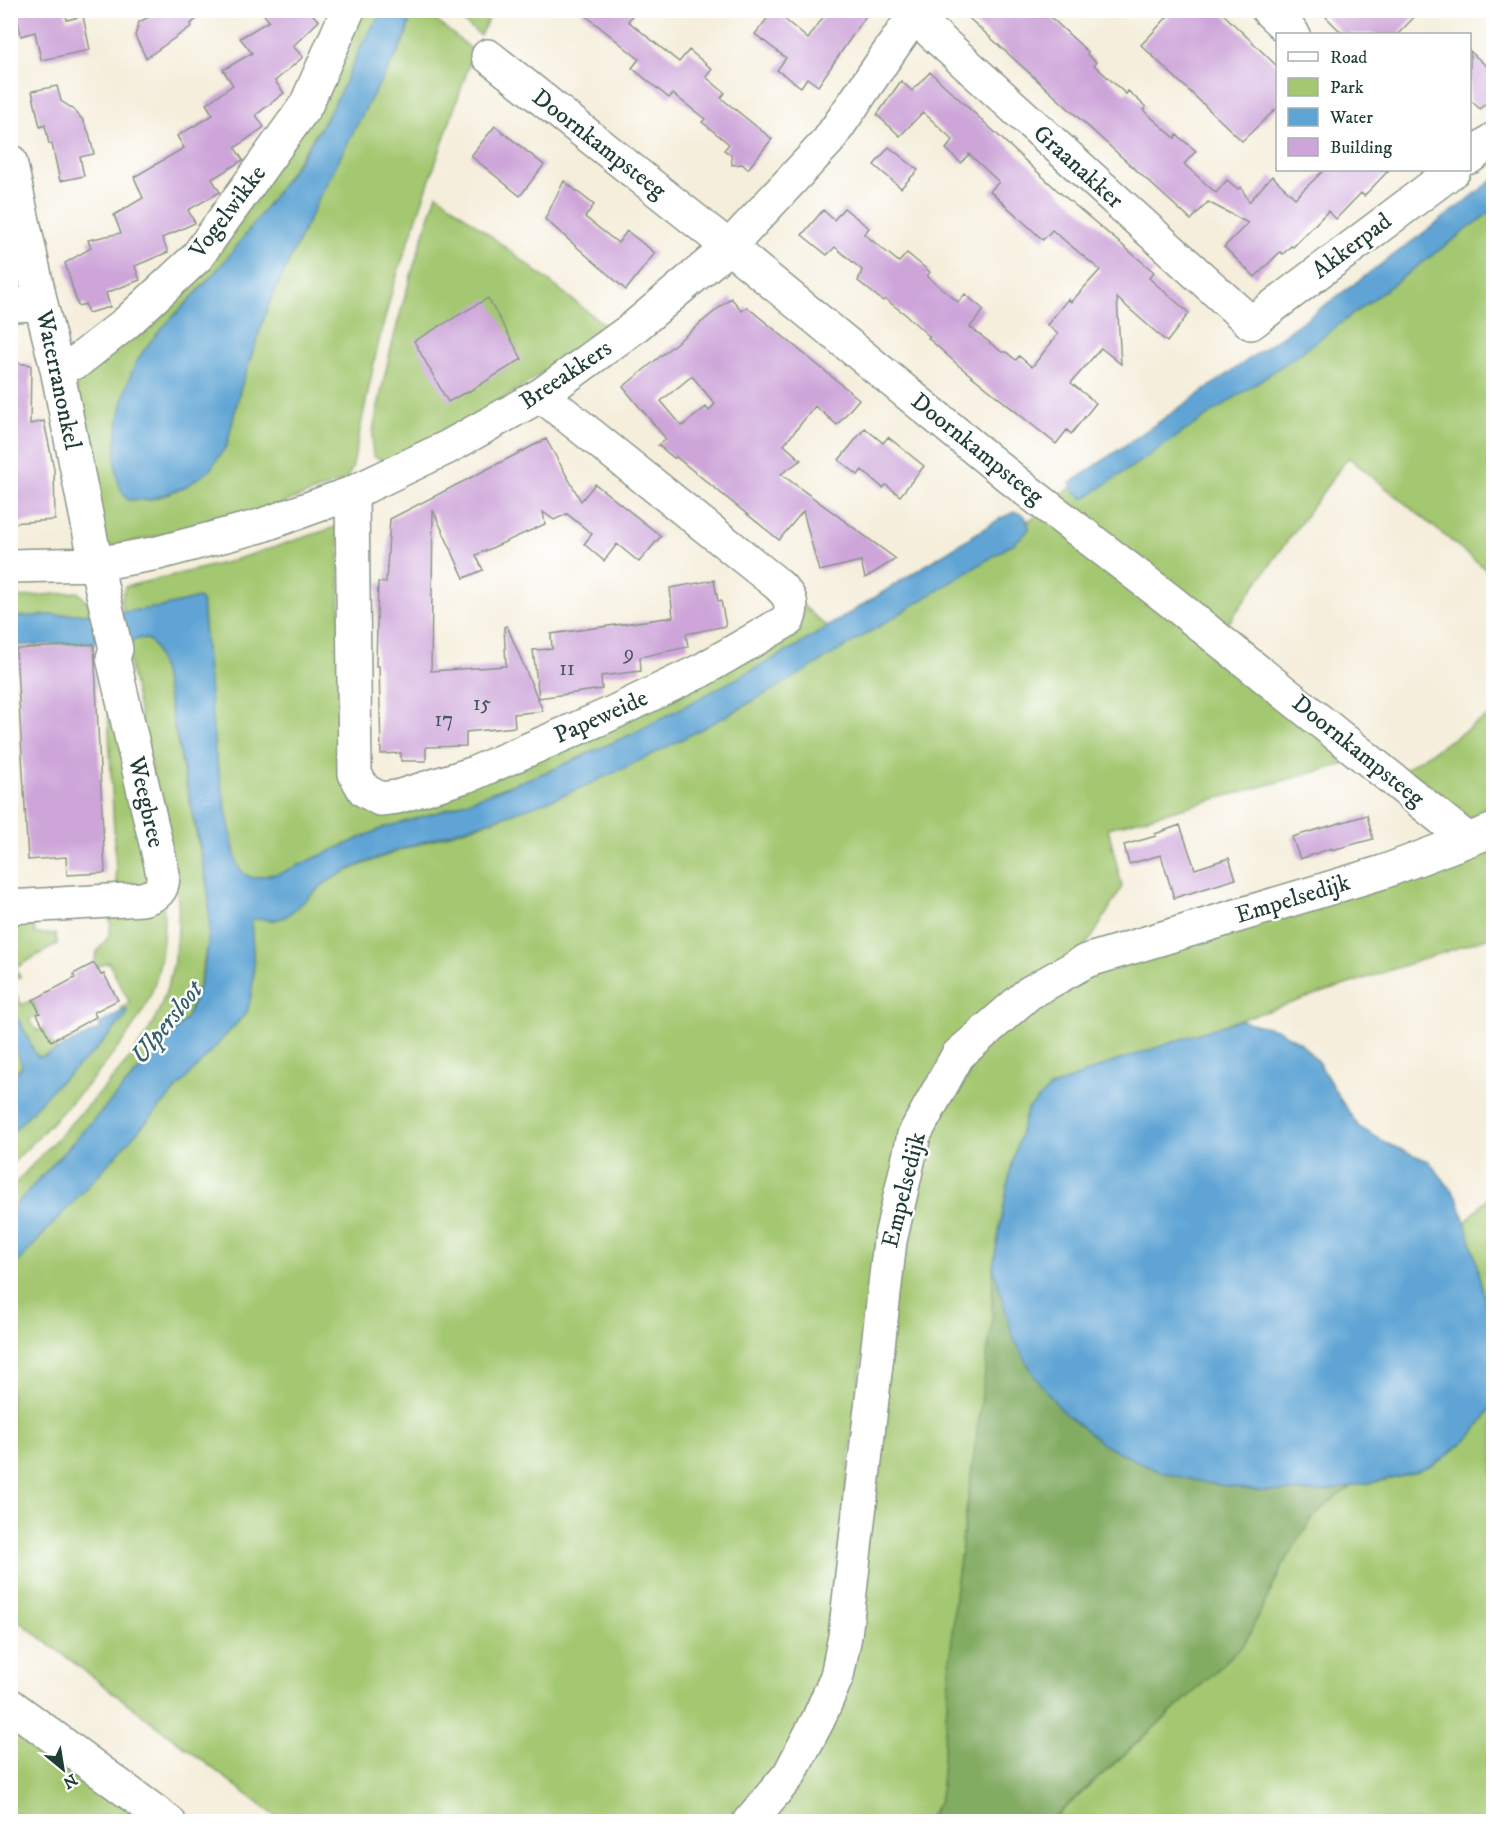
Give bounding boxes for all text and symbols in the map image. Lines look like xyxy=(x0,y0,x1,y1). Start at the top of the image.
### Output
legend xyxy=(1276,33,1471,171)
text: Road xyxy=(1330,47,1367,69)
text: Park xyxy=(1330,77,1364,99)
street label: Doornkampsteeg xyxy=(526,82,672,206)
text: Water xyxy=(1329,107,1373,129)
street label: Graanakker xyxy=(1027,119,1129,215)
text: Building xyxy=(1330,137,1392,159)
street label: Vogelwikke xyxy=(183,159,273,265)
street label: Akkerpad xyxy=(1306,206,1398,286)
street label: Waterranonkel xyxy=(28,306,88,453)
street label: Breeakkers xyxy=(514,333,618,417)
street label: Doornkampsteeg xyxy=(905,386,1050,512)
house number: 9 xyxy=(623,641,634,667)
house number: 11 xyxy=(559,656,575,682)
street label: Papeweide xyxy=(549,683,653,751)
street label: Doornkampsteeg xyxy=(1286,688,1431,814)
house number: 15 xyxy=(473,691,491,717)
house number: 17 xyxy=(435,707,453,733)
street label: Weegbree xyxy=(121,753,171,850)
street label: Empelsedijk xyxy=(1232,867,1354,931)
water label: Ulpersloot xyxy=(123,973,212,1071)
street label: Empelsedijk xyxy=(875,1129,933,1251)
north arrow xyxy=(33,1739,93,1799)
text: N xyxy=(59,1769,81,1793)

